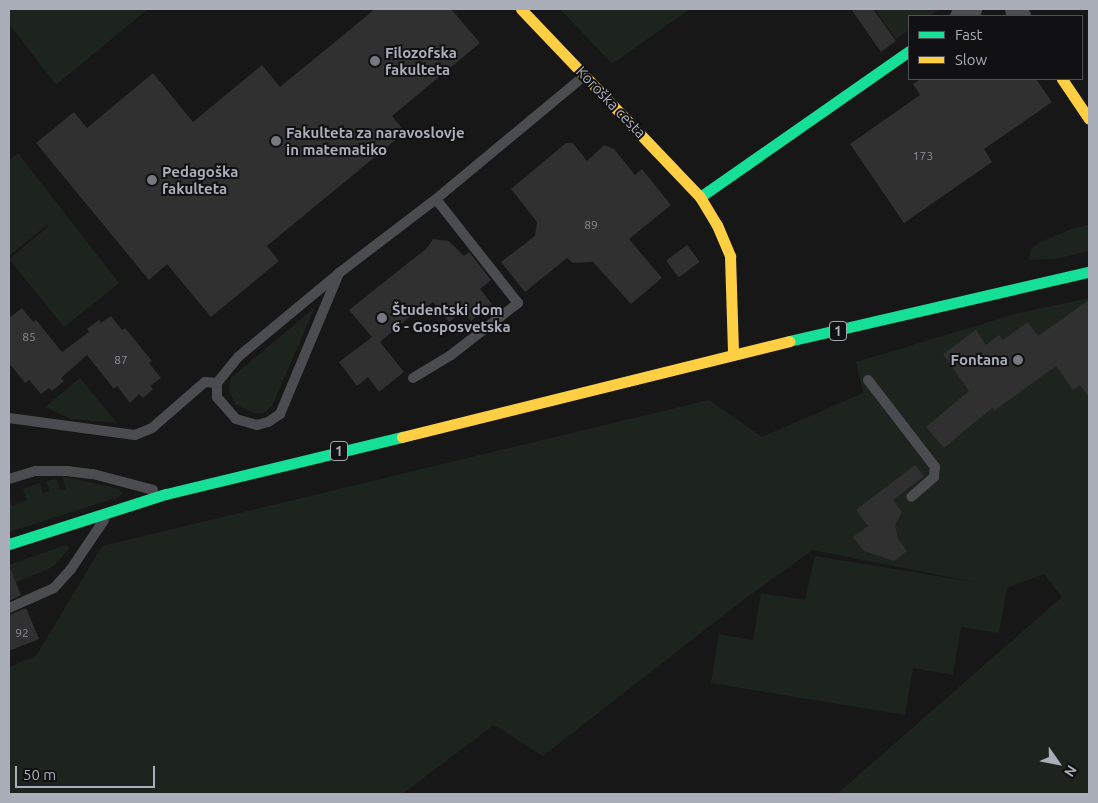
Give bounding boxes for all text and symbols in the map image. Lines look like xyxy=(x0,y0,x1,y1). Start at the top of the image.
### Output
legend xyxy=(908,15,1083,80)
text: Fast xyxy=(955,26,982,43)
place label: Filozofska fakulteta xyxy=(385,43,457,78)
text: Slow xyxy=(955,51,987,68)
marker: Filozofska fakulteta xyxy=(369,55,381,67)
street label: Koroška cesta xyxy=(572,62,650,142)
place label: Fakulteta za naravoslovje in matematiko xyxy=(286,123,465,158)
marker: Fakulteta za naravoslovje in matematiko xyxy=(270,135,282,147)
house number: 173 xyxy=(913,149,933,163)
place label: Pedagoška fakulteta xyxy=(162,162,238,197)
marker: Pedagoška fakulteta xyxy=(146,174,158,186)
house number: 89 xyxy=(584,218,598,232)
place label: Študentski dom 6 - Gosposvetska xyxy=(392,300,511,335)
marker: Študentski dom 6 - Gosposvetska xyxy=(376,312,388,324)
road number: 1 xyxy=(828,320,848,342)
house number: 85 xyxy=(22,330,36,344)
place label: Fontana xyxy=(951,351,1008,369)
house number: 87 xyxy=(114,353,128,367)
marker: Fontana xyxy=(1012,354,1024,366)
road number: 1 xyxy=(329,440,349,462)
house number: 92 xyxy=(15,626,29,640)
north arrow xyxy=(1033,738,1083,788)
scale bar xyxy=(18,756,158,788)
text: N xyxy=(1061,762,1080,780)
text: 50 m xyxy=(23,766,56,783)

